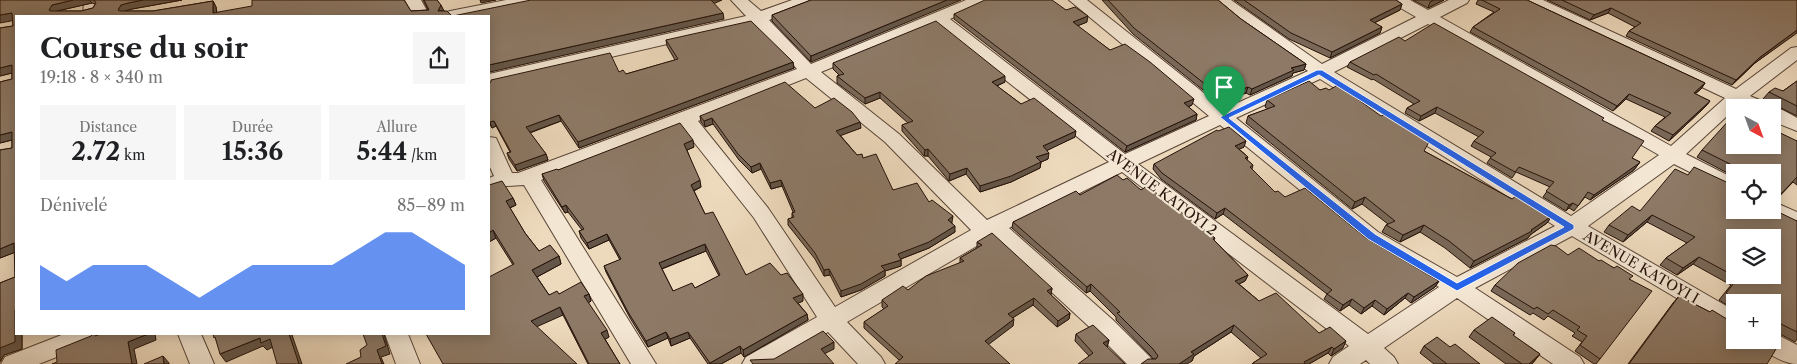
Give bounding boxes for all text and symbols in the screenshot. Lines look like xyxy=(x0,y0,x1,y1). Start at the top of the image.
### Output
text: Course du soir xyxy=(40,31,248,65)
button: share xyxy=(413,32,465,84)
pin xyxy=(1203,66,1245,117)
text: 19:18 · 8 × 340 m xyxy=(40,67,163,87)
icon: arrive xyxy=(1210,73,1238,101)
north arrow xyxy=(1726,99,1781,154)
map controls xyxy=(1726,99,1781,349)
text: Distance xyxy=(79,118,137,136)
text: Durée xyxy=(232,118,273,136)
text: Allure xyxy=(376,118,417,136)
text: 2.72 xyxy=(71,136,120,167)
text: 15:36 xyxy=(222,136,283,167)
text: 5:44 xyxy=(356,136,407,167)
street label: AVENUE KATOYI 2 xyxy=(1102,144,1221,239)
text: km xyxy=(120,146,145,164)
text: /km xyxy=(407,146,437,164)
button: locate xyxy=(1726,164,1781,219)
text: Dénivelé xyxy=(40,195,108,215)
text: 85–89 m xyxy=(397,195,465,215)
street label: AVENUE KATOYI I xyxy=(1579,226,1702,307)
button: layers xyxy=(1726,229,1781,284)
button: + xyxy=(1726,294,1781,349)

